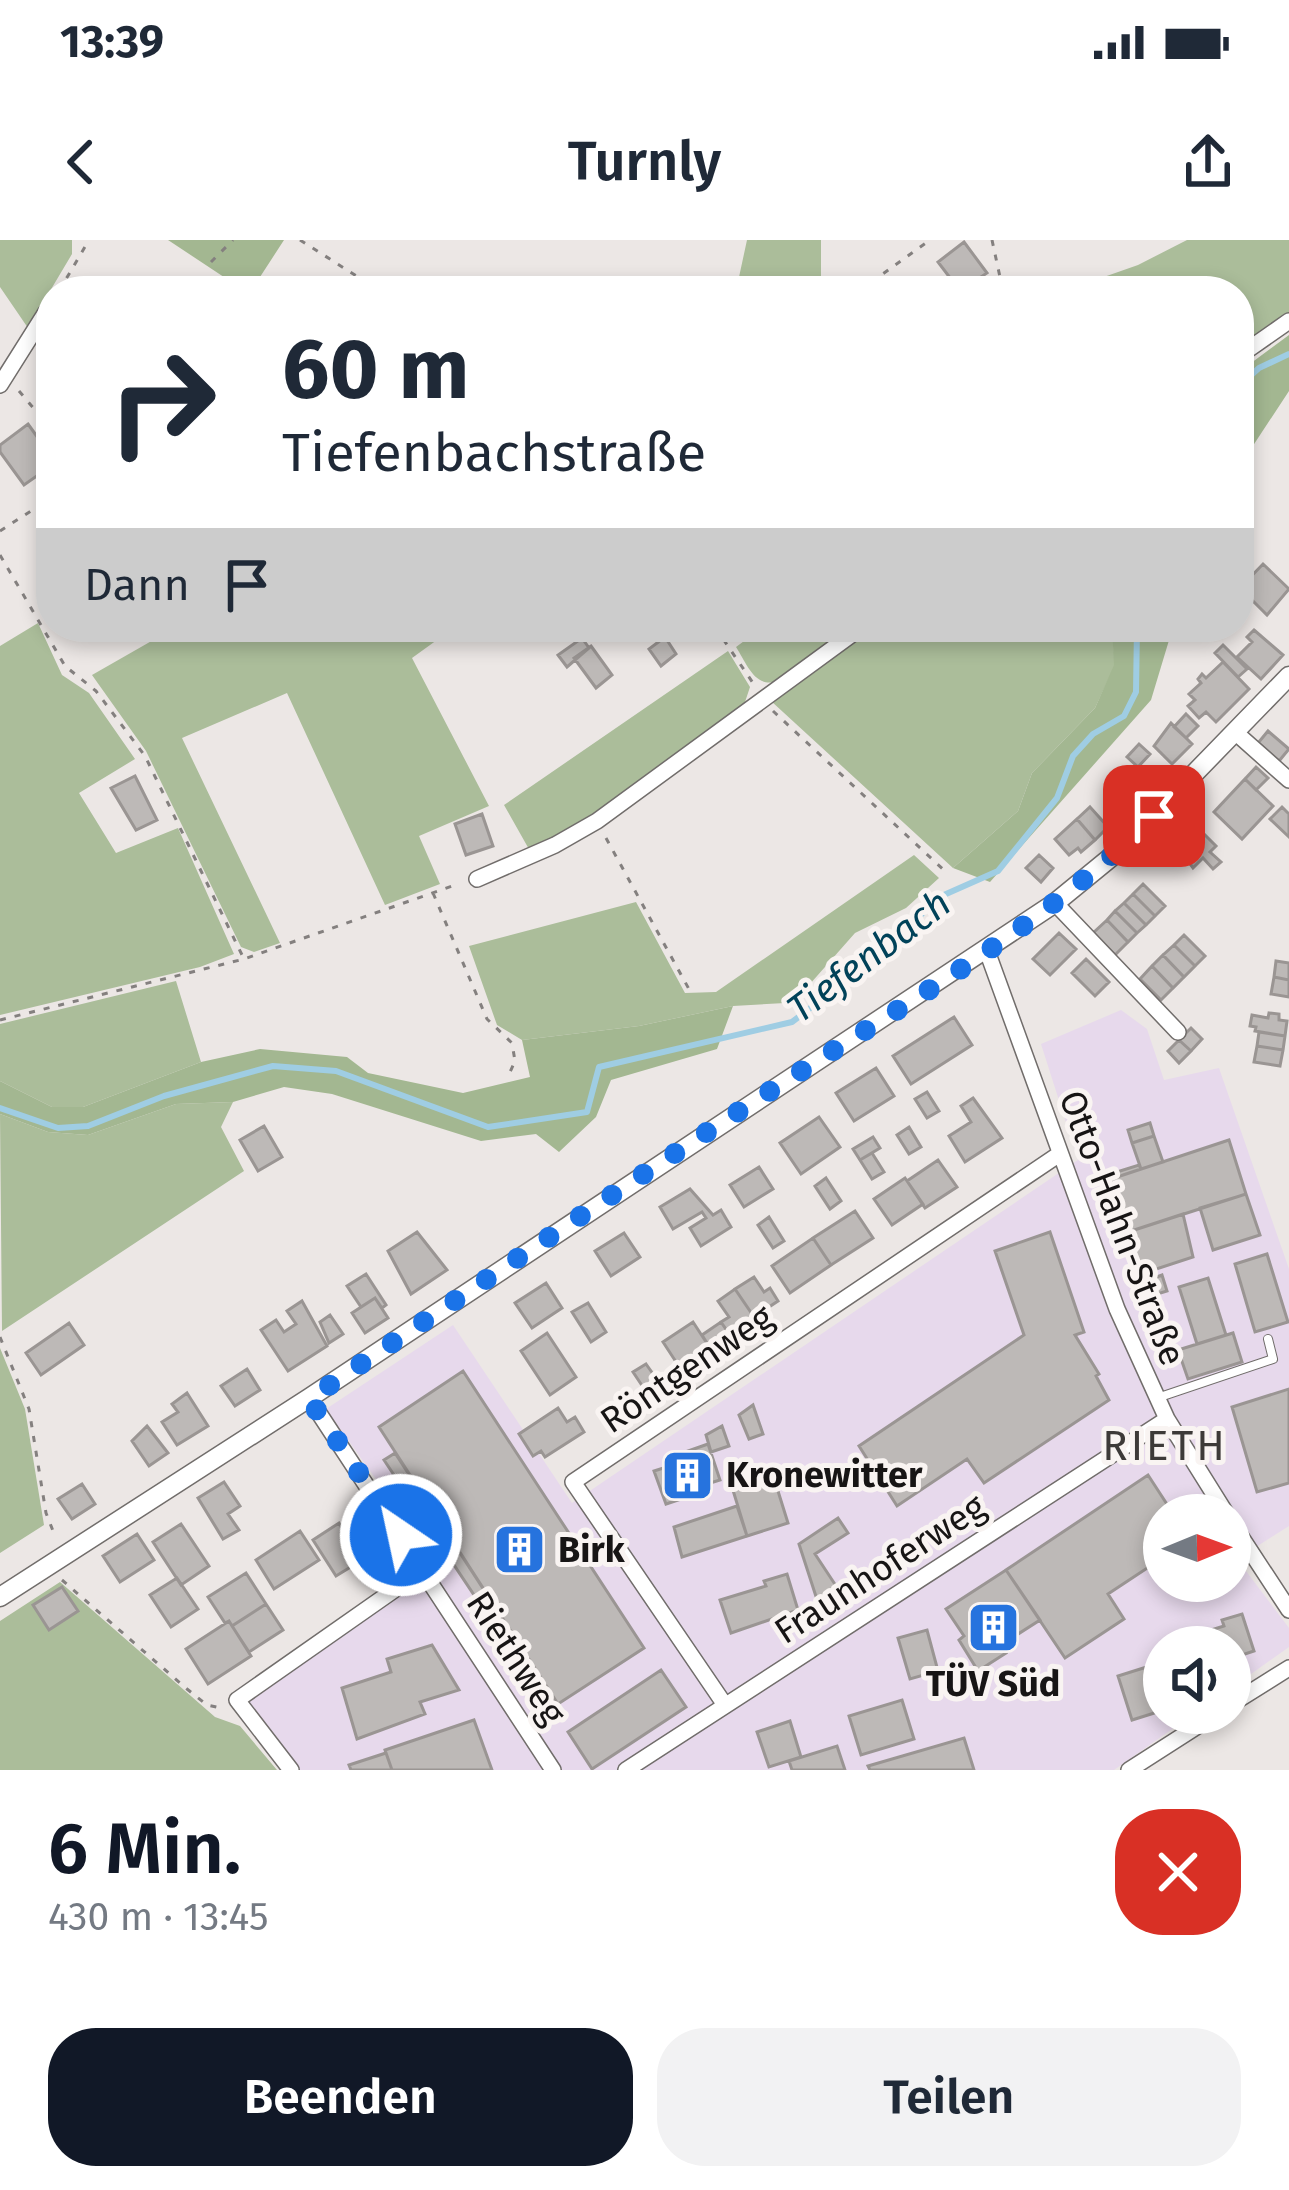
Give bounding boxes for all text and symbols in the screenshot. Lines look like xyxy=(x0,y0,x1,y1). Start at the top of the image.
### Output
text: 13:39 xyxy=(60,15,164,69)
icon: back xyxy=(48,129,114,195)
icon: share xyxy=(1175,129,1241,195)
text: Turnly xyxy=(568,130,721,194)
text: 60 m xyxy=(282,319,469,420)
icon: right xyxy=(84,324,240,480)
text: Tiefenbachstraße xyxy=(282,421,706,485)
icon: arrive xyxy=(214,552,280,618)
text: Dann xyxy=(84,558,190,612)
pin xyxy=(1103,765,1205,867)
icon: arrive xyxy=(1121,783,1187,849)
water label: Tiefenbach xyxy=(778,880,960,1032)
street label: Otto-Hahn-Straße xyxy=(1049,1084,1195,1372)
street label: Röntgenweg xyxy=(592,1295,782,1443)
district label: RIETH xyxy=(1102,1421,1228,1471)
building icon: Kronewitter xyxy=(659,1447,715,1503)
place label: Kronewitter xyxy=(726,1453,923,1497)
position arrow xyxy=(338,1472,464,1598)
street label: Fraunhoferweg xyxy=(766,1484,994,1653)
north arrow xyxy=(1143,1494,1251,1602)
map controls xyxy=(1143,1494,1251,1734)
building icon: Birk xyxy=(491,1522,547,1578)
place label: Birk xyxy=(558,1528,626,1572)
street label: Riethweg xyxy=(457,1583,575,1733)
building icon: TÜV Süd xyxy=(965,1600,1021,1656)
button: sound xyxy=(1143,1626,1251,1734)
place label: TÜV Süd xyxy=(926,1662,1060,1706)
text: 6 Min. xyxy=(48,1806,241,1892)
button: close xyxy=(1115,1809,1241,1935)
text: 430 m · 13:45 xyxy=(48,1894,269,1940)
button: Beenden xyxy=(48,2028,633,2166)
button: Teilen xyxy=(657,2028,1241,2166)

